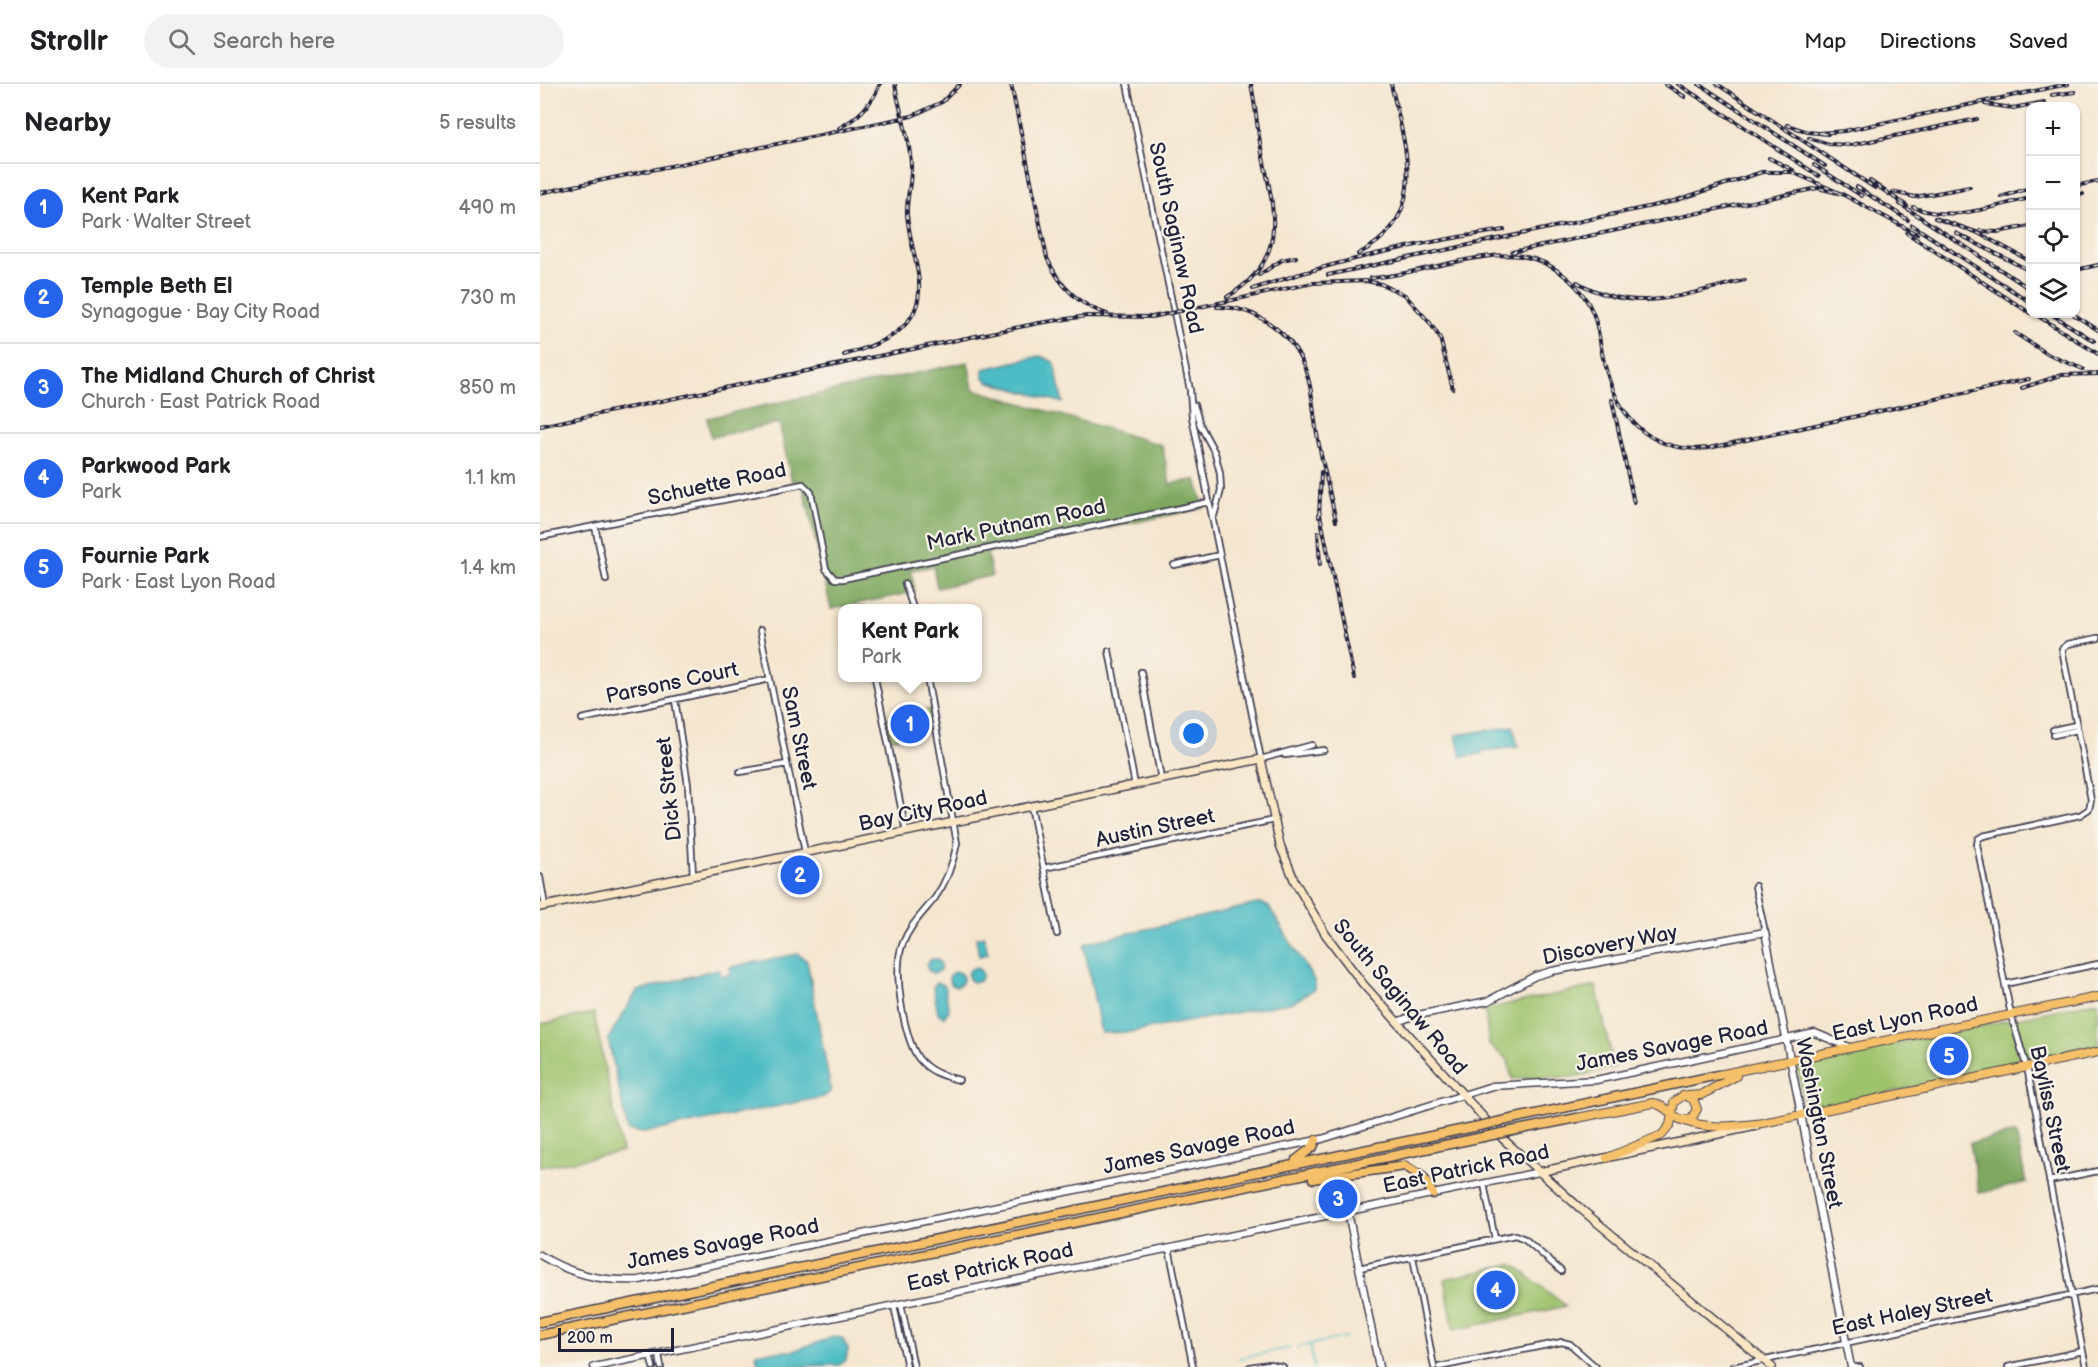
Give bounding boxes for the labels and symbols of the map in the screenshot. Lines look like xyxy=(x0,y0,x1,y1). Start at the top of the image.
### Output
street label: South Saginaw Road xyxy=(1143,140,1209,336)
street label: Schuette Road xyxy=(646,457,788,511)
street label: Mark Putnam Road xyxy=(924,494,1108,556)
street label: Parsons Court xyxy=(604,657,741,709)
street label: Sam Street xyxy=(776,684,822,792)
pin: 1 xyxy=(890,702,929,746)
your location xyxy=(1179,719,1208,748)
street label: Dick Street xyxy=(651,735,687,842)
street label: Bay City Road xyxy=(856,785,990,837)
street label: Austin Street xyxy=(1093,803,1217,853)
pin: 2 xyxy=(780,852,820,898)
street label: South Saginaw Road xyxy=(1328,914,1472,1080)
street label: Discovery Way xyxy=(1540,920,1680,970)
street label: East Lyon Road xyxy=(1830,991,1980,1047)
street label: James Savage Road xyxy=(1574,1015,1770,1077)
pin: 5 xyxy=(1930,1034,1968,1078)
street label: Washington Street xyxy=(1790,1036,1848,1211)
street label: Bayliss Street xyxy=(2024,1043,2076,1175)
street label: James Savage Road xyxy=(1101,1114,1297,1180)
street label: East Patrick Road xyxy=(1381,1139,1551,1199)
pin: 3 xyxy=(1318,1176,1358,1222)
street label: James Savage Road xyxy=(625,1213,821,1275)
street label: East Patrick Road xyxy=(905,1237,1075,1297)
pin: 4 xyxy=(1476,1268,1516,1312)
street label: East Haley Street xyxy=(1830,1283,1995,1341)
scale bar xyxy=(558,1325,674,1352)

